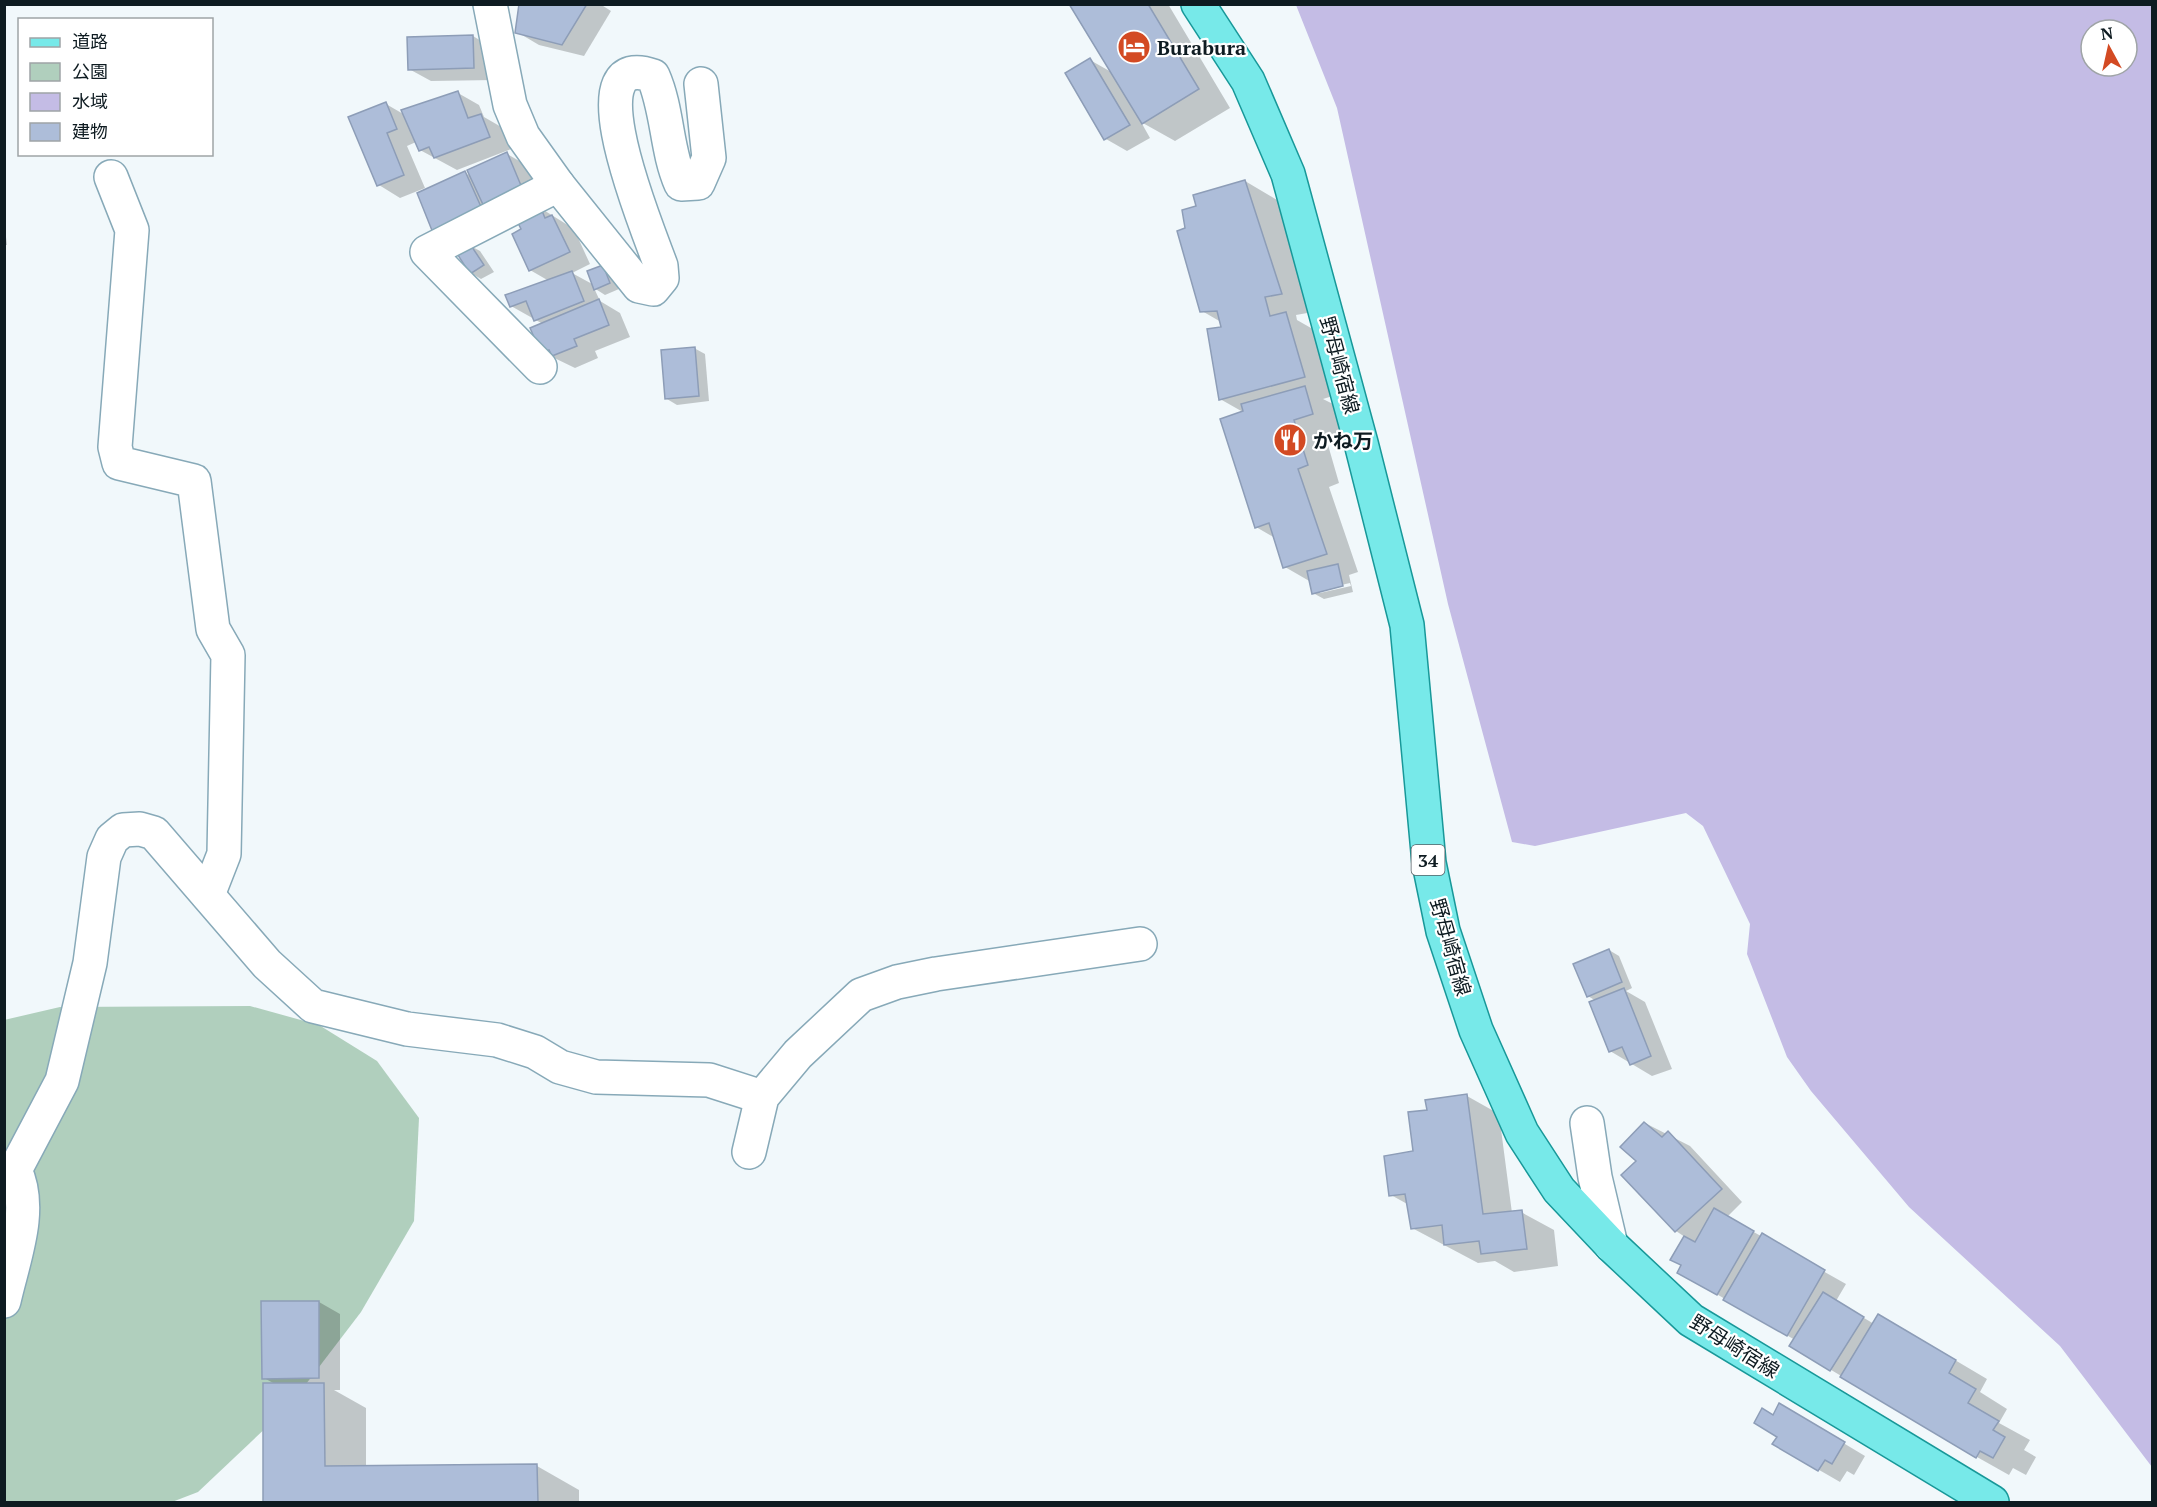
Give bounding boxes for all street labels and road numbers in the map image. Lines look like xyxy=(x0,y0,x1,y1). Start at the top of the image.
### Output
street label: 野母崎宿線 xyxy=(1314,313,1366,417)
road number: 34 xyxy=(1412,845,1444,875)
street label: 野母崎宿線 xyxy=(1424,895,1478,999)
street label: 野母崎宿線 xyxy=(1685,1308,1785,1384)

